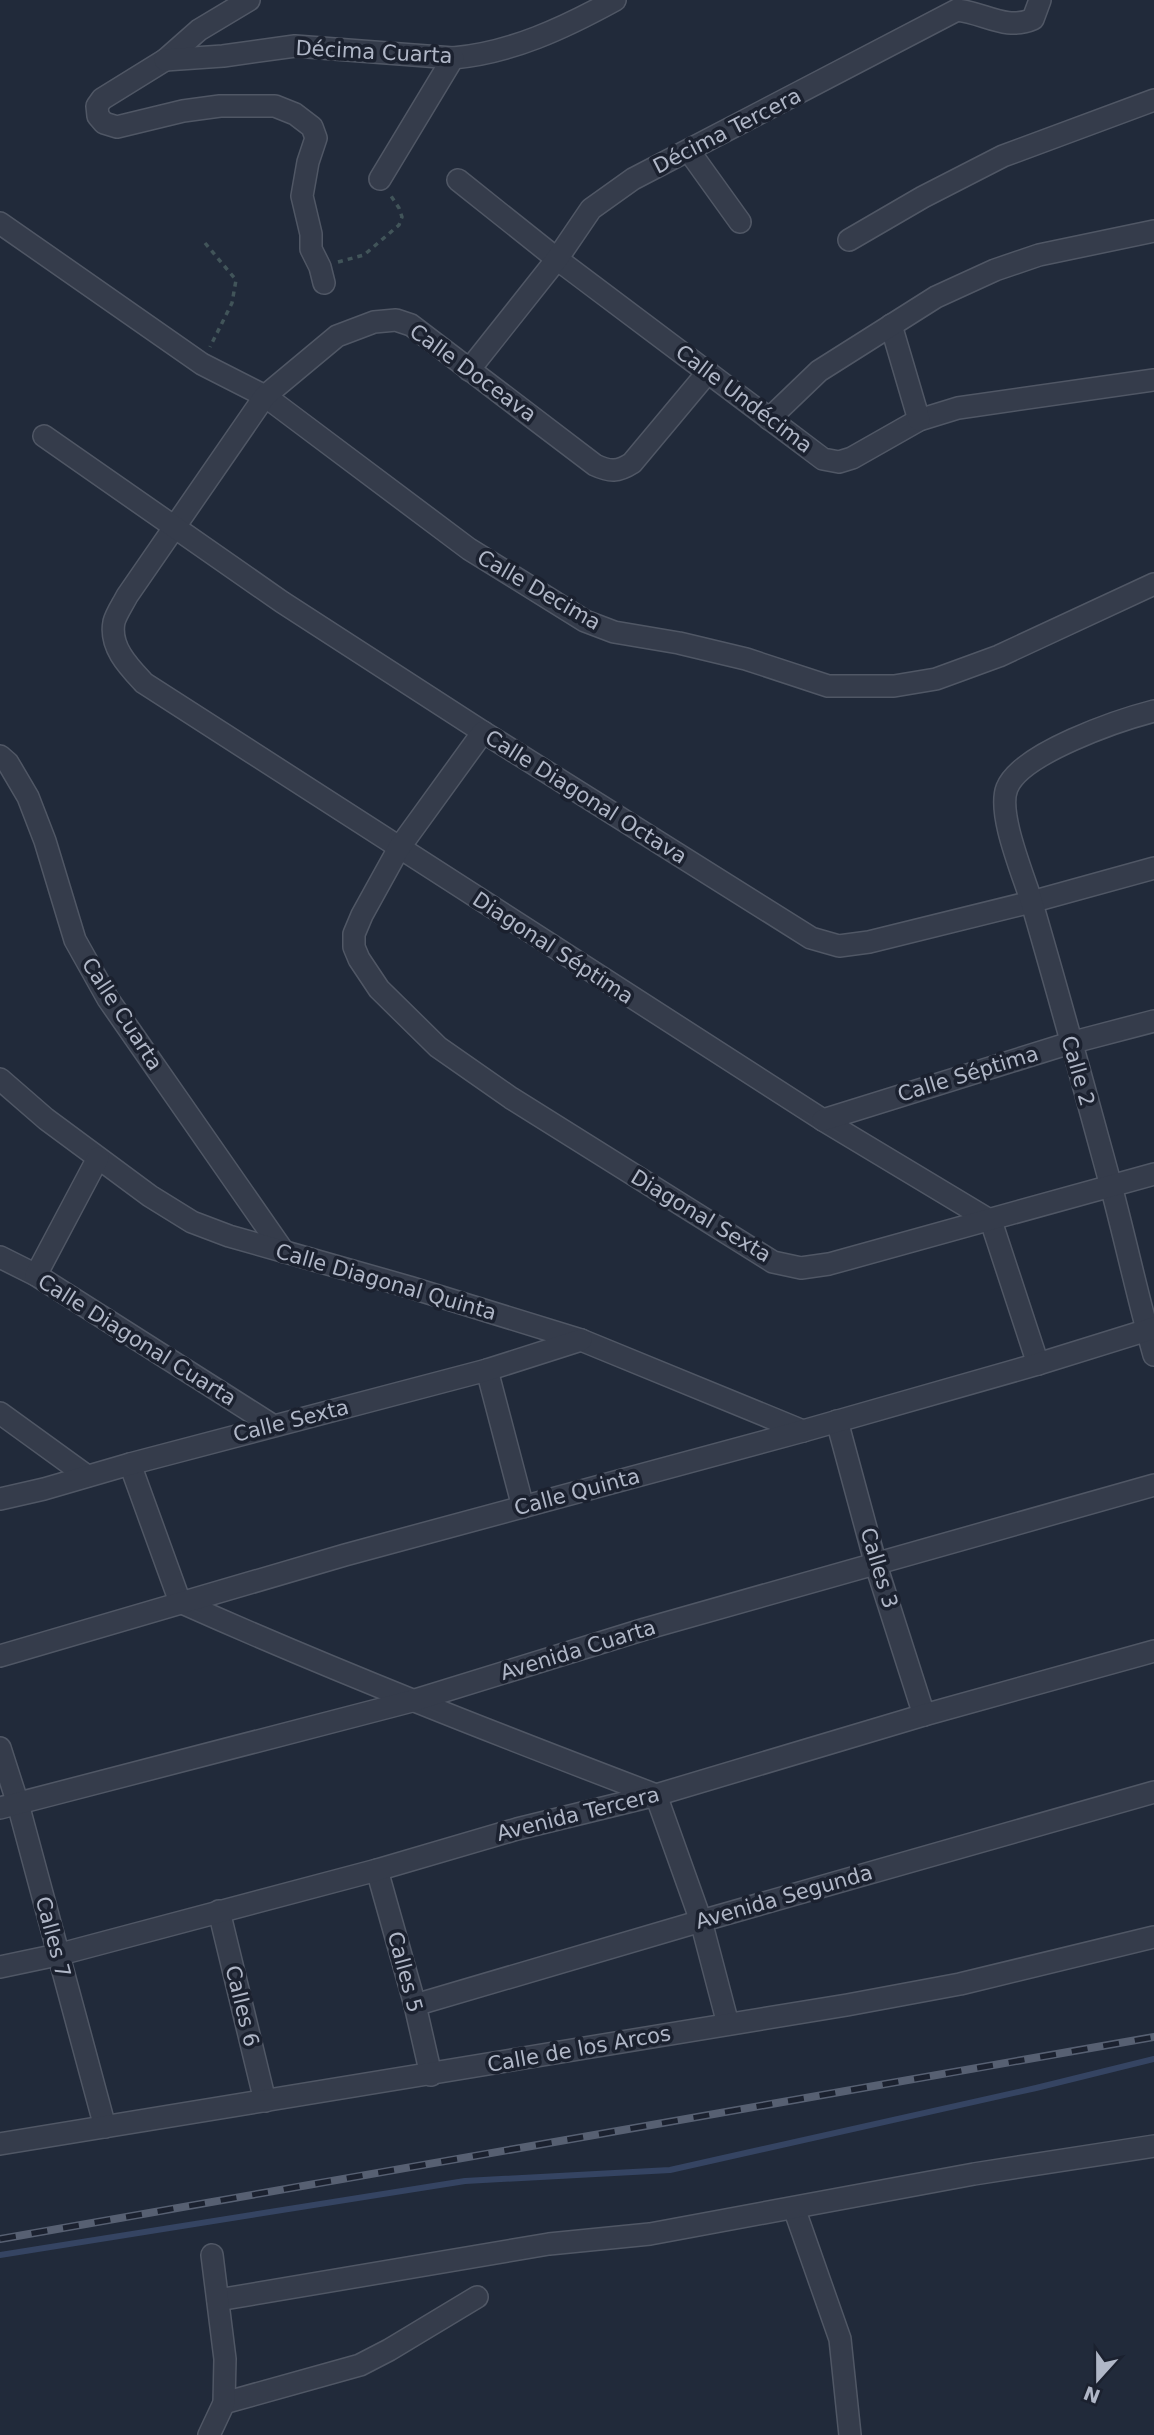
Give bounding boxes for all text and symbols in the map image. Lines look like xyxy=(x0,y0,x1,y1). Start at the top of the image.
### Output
street label: Décima Cuarta xyxy=(295,36,453,68)
street label: Décima Tercera xyxy=(649,83,805,179)
street label: Calle Doceava xyxy=(405,319,541,427)
street label: Calle Undécima xyxy=(671,340,817,458)
street label: Calle Decima xyxy=(473,545,605,635)
street label: Calle Diagonal Octava xyxy=(481,725,691,869)
street label: Diagonal Séptima xyxy=(468,887,638,1009)
street label: Calle Cuarta xyxy=(77,953,167,1075)
street label: Calle 2 xyxy=(1057,1033,1099,1109)
street label: Calle Séptima xyxy=(895,1041,1041,1107)
street label: Diagonal Sexta xyxy=(627,1165,775,1267)
street label: Calle Diagonal Quinta xyxy=(273,1239,499,1325)
street label: Calle Diagonal Cuarta xyxy=(33,1269,241,1411)
street label: Calle Sexta xyxy=(231,1395,351,1447)
street label: Calle Quinta xyxy=(512,1464,642,1520)
street label: Calles 3 xyxy=(855,1525,903,1611)
street label: Avenida Cuarta xyxy=(497,1615,659,1685)
street label: Avenida Tercera xyxy=(494,1782,662,1846)
street label: Avenida Segunda xyxy=(693,1860,875,1934)
street label: Calles 7 xyxy=(31,1894,75,1980)
street label: Calles 5 xyxy=(383,1929,427,2015)
street label: Calles 6 xyxy=(220,1963,264,2049)
street label: Calle de los Arcos xyxy=(485,2021,673,2077)
north arrow xyxy=(1063,2344,1133,2414)
text: N xyxy=(1081,2382,1103,2408)

